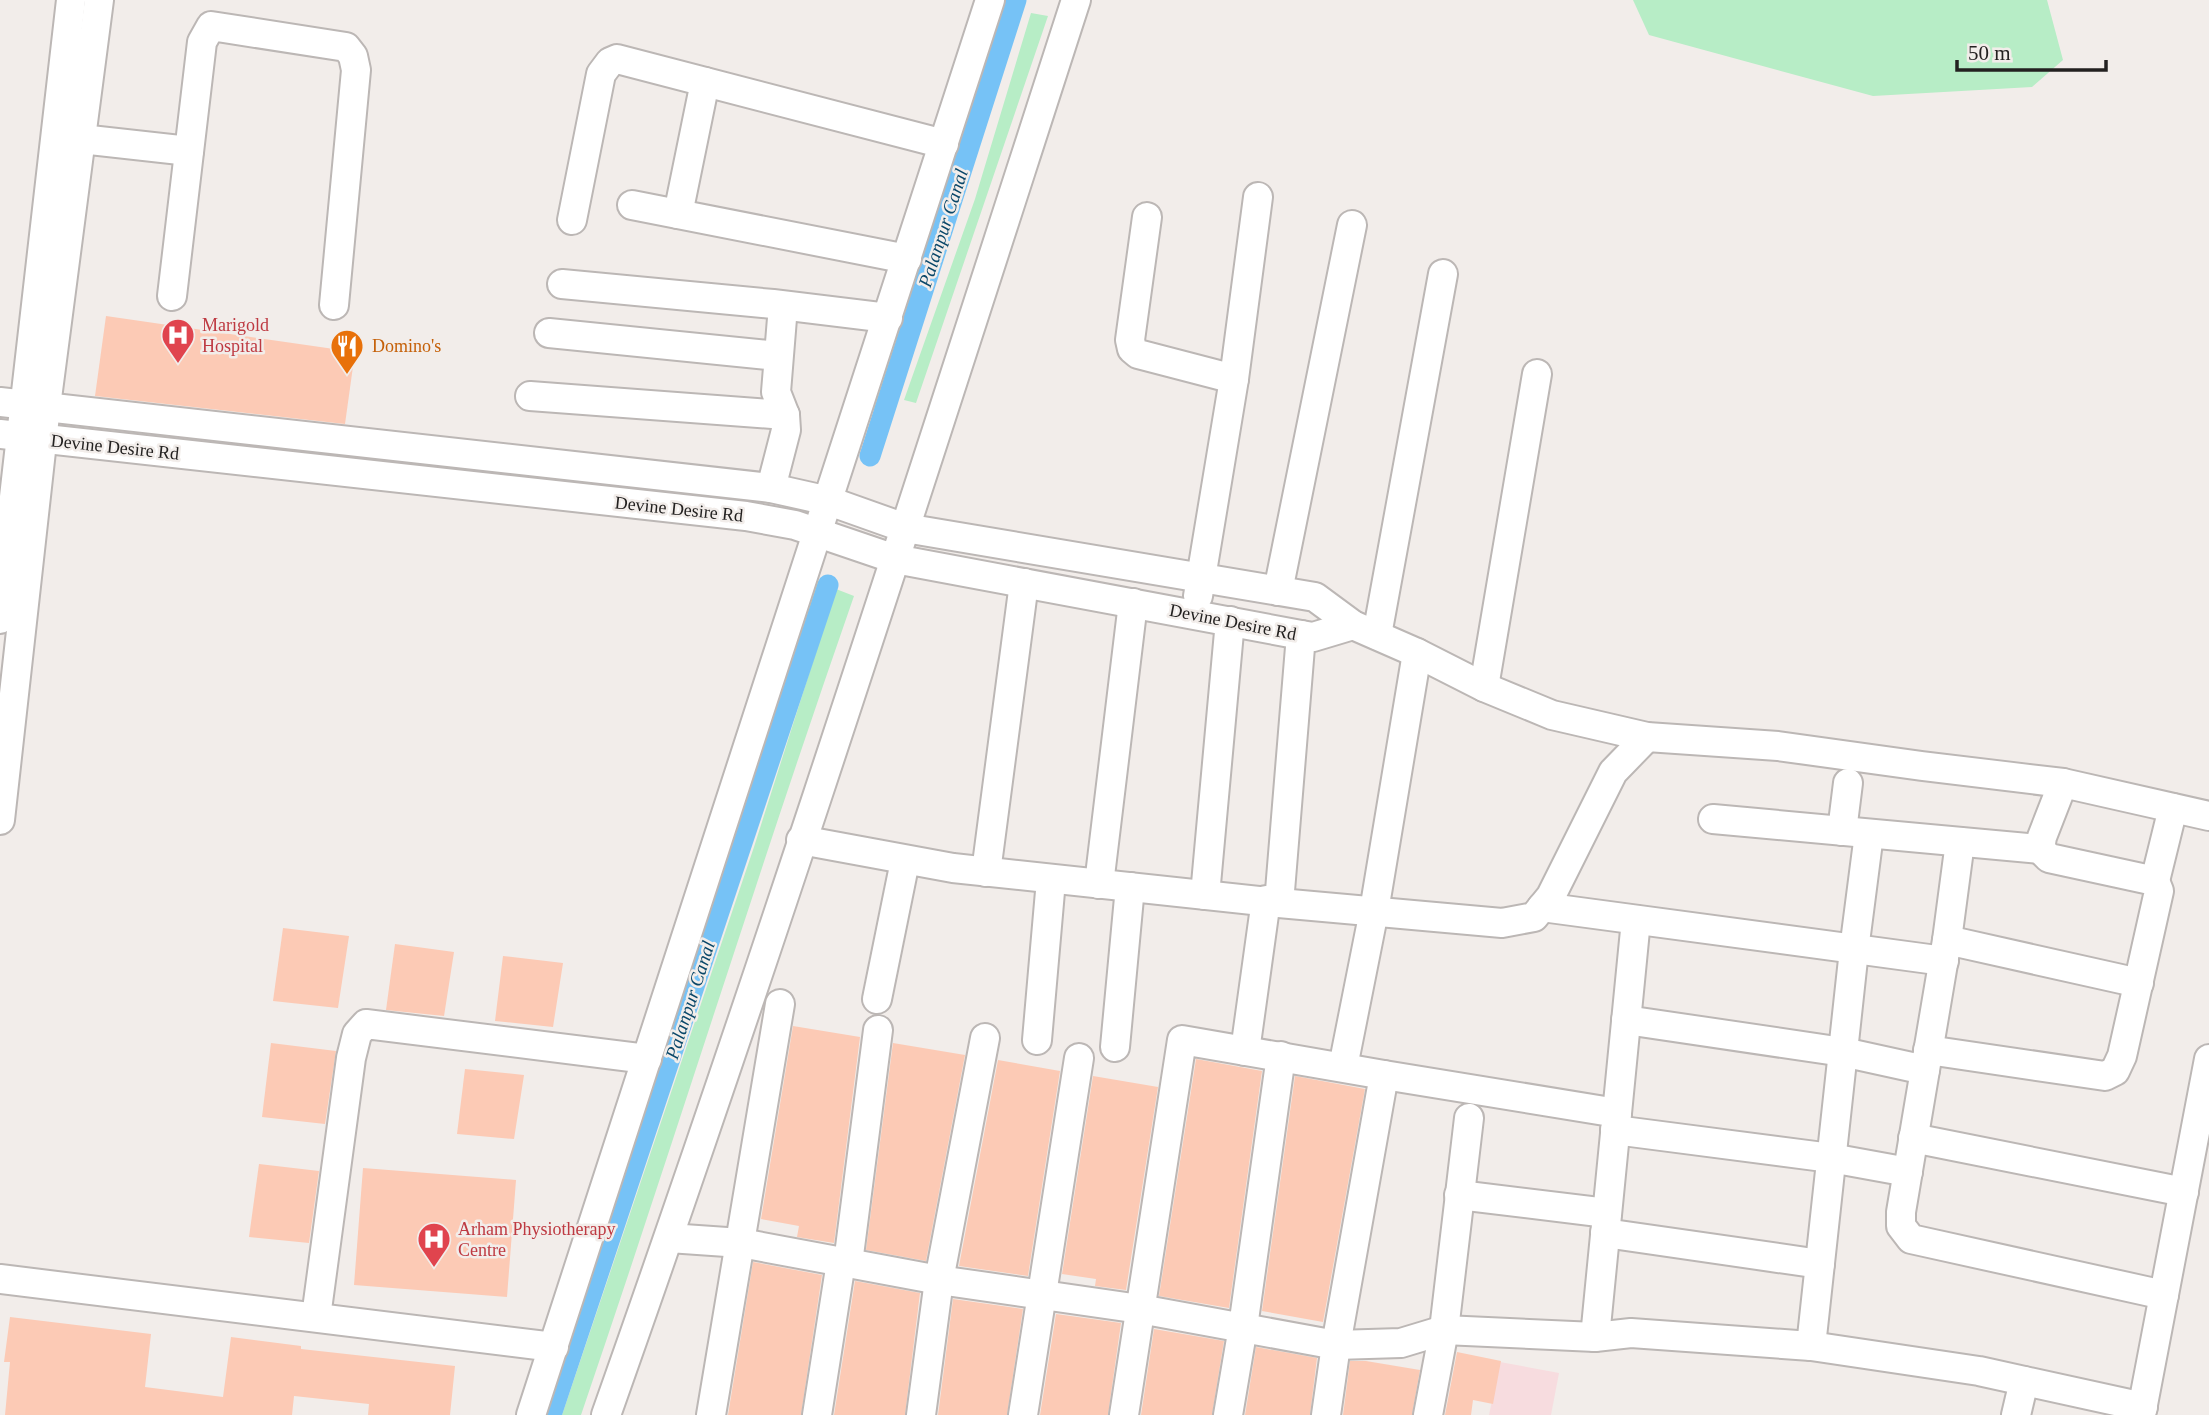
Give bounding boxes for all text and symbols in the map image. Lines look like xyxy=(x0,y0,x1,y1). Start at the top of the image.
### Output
scale bar xyxy=(1957,28,2106,72)
text: 50 m xyxy=(1968,41,2011,65)
water label: Palanpur Canal xyxy=(914,166,972,291)
place label: Marigold Hospital xyxy=(202,315,269,356)
hospital icon: Marigold Hospital xyxy=(159,316,197,365)
restaurant icon: Domino's xyxy=(328,327,366,376)
place label: Domino's xyxy=(372,336,441,356)
street label: Devine Desire Rd xyxy=(50,430,180,464)
street label: Devine Desire Rd xyxy=(614,492,744,526)
street label: Devine Desire Rd xyxy=(1168,600,1298,644)
water label: Palanpur Canal xyxy=(661,938,719,1063)
place label: Arham Physiotherapy Centre xyxy=(458,1219,615,1260)
hospital icon: Arham Physiotherapy Centre xyxy=(415,1220,453,1269)

